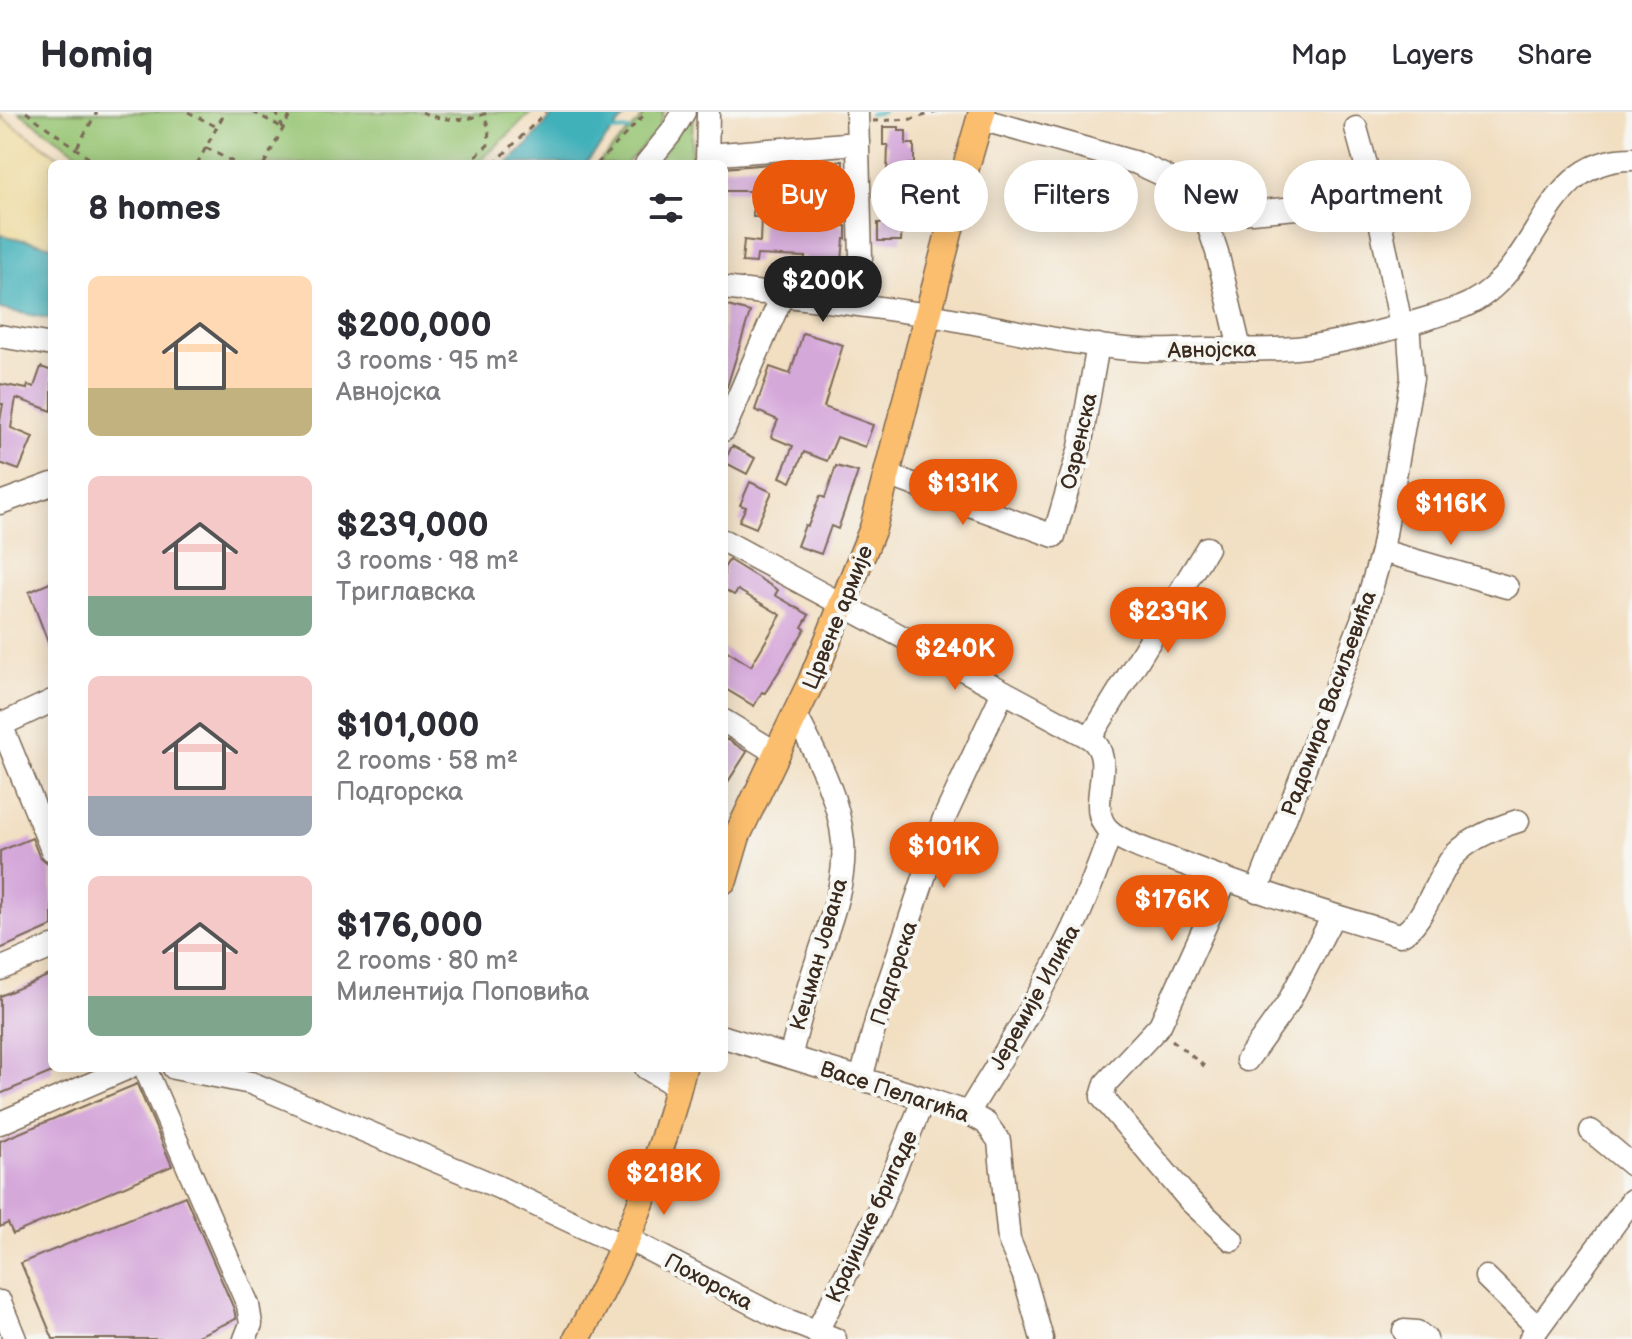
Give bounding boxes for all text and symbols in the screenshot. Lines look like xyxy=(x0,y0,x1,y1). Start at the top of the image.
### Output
text: Homiq xyxy=(40,33,153,78)
text: Map xyxy=(1291,39,1347,72)
text: Layers xyxy=(1391,39,1474,72)
text: Share xyxy=(1518,39,1592,72)
chip: Buy xyxy=(752,160,855,232)
chip: Rent xyxy=(871,160,988,232)
chip: Filters xyxy=(1004,160,1138,232)
chip: New xyxy=(1154,160,1267,232)
chip: Apartment xyxy=(1283,160,1471,232)
icon: filters xyxy=(644,186,688,230)
text: 8 homes xyxy=(88,188,221,229)
pin: $200K xyxy=(767,256,879,324)
text: $200K xyxy=(782,266,864,297)
text: $200,000 xyxy=(336,305,492,346)
icon: home xyxy=(152,308,248,404)
street label: Авнојска xyxy=(1166,336,1257,365)
text: 3 rooms · 95 m² xyxy=(336,346,518,377)
text: Авнојска xyxy=(336,377,441,408)
street label: Озренска xyxy=(1055,390,1104,492)
pin: $131K xyxy=(907,459,1019,527)
text: $131K xyxy=(927,469,999,500)
pin: $116K xyxy=(1395,479,1507,547)
text: $116K xyxy=(1415,489,1487,520)
text: $239,000 xyxy=(336,505,489,546)
icon: home xyxy=(152,508,248,604)
street label: Црвене армије xyxy=(797,541,880,694)
text: 3 rooms · 98 m² xyxy=(336,546,519,577)
text: Триглавска xyxy=(336,577,476,608)
pin: $239K xyxy=(1112,587,1224,655)
street label: Радомира Васиљевића xyxy=(1276,587,1383,820)
text: $239K xyxy=(1128,597,1208,628)
pin: $240K xyxy=(899,624,1011,692)
text: $240K xyxy=(915,634,995,665)
text: $101,000 xyxy=(336,705,479,746)
icon: home xyxy=(152,708,248,804)
text: 2 rooms · 58 m² xyxy=(336,746,518,777)
text: Подгорска xyxy=(336,777,463,808)
pin: $101K xyxy=(888,822,1000,890)
text: $101K xyxy=(908,832,980,863)
street label: Кецман Јована xyxy=(785,875,854,1034)
pin: $176K xyxy=(1116,875,1228,943)
text: $176K xyxy=(1134,885,1210,916)
text: $176,000 xyxy=(336,905,483,946)
icon: home xyxy=(152,908,248,1004)
street label: Подгорска xyxy=(865,918,924,1029)
street label: Јеремије Илића xyxy=(984,920,1086,1075)
text: 2 rooms · 80 m² xyxy=(336,946,518,977)
text: Милентија Поповића xyxy=(336,977,589,1008)
street label: Васе Пелагића xyxy=(817,1056,972,1129)
street label: Крајишке бригаде xyxy=(821,1126,924,1307)
pin: $218K xyxy=(608,1149,720,1217)
text: $218K xyxy=(626,1159,702,1190)
street label: Похорска xyxy=(659,1248,757,1317)

